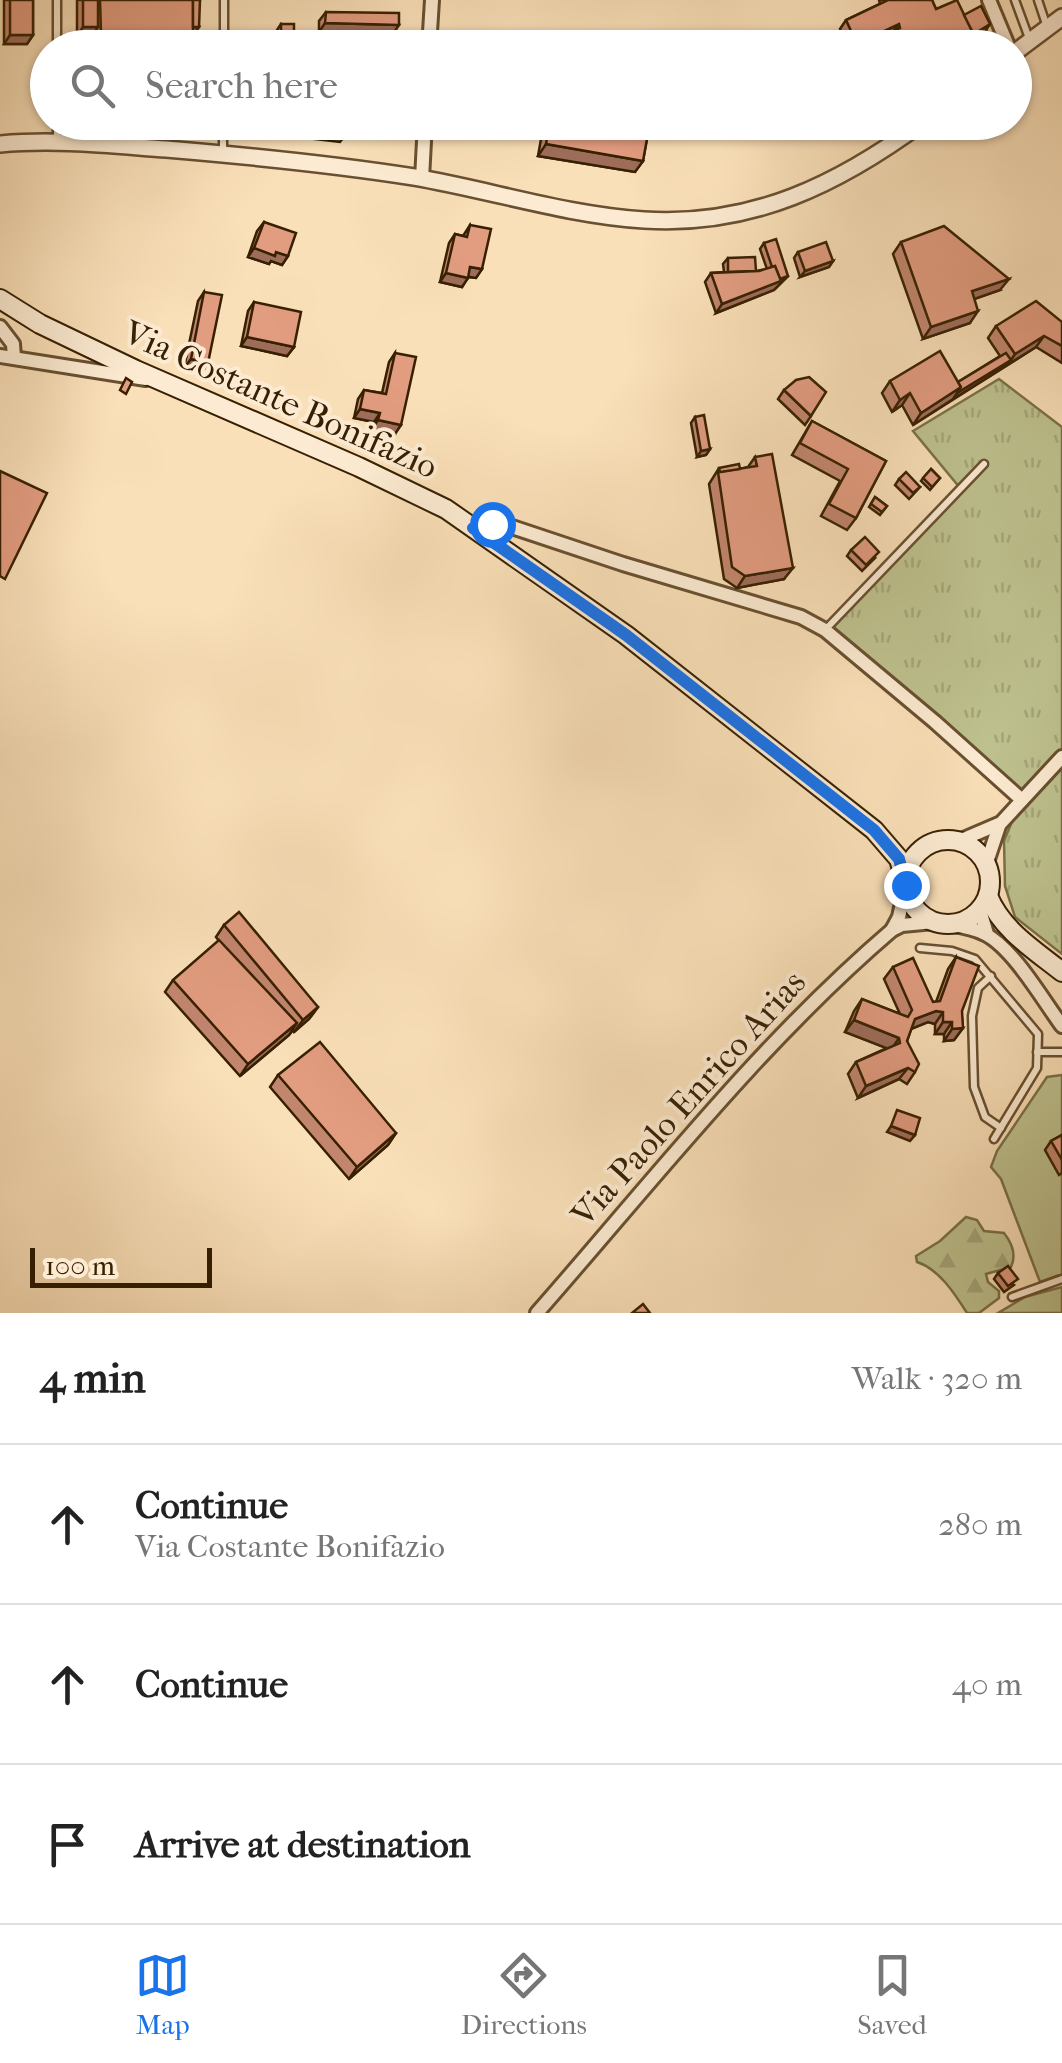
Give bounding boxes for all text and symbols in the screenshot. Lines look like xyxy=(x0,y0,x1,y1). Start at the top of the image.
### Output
search box xyxy=(30,30,1032,140)
icon: search xyxy=(65,58,120,113)
text: Search here xyxy=(145,63,338,108)
street label: Via Costante Bonifazio xyxy=(117,311,444,487)
route start xyxy=(470,502,516,548)
route end xyxy=(884,863,930,909)
street label: Via Paolo Enrico Arias xyxy=(562,962,814,1235)
scale bar xyxy=(30,1243,212,1288)
text: 100 m xyxy=(45,1249,115,1282)
text: 4 min xyxy=(40,1354,146,1403)
text: Walk · 320 m xyxy=(852,1360,1022,1397)
text: Continue xyxy=(135,1483,288,1528)
icon: ahead xyxy=(40,1497,95,1552)
text: 280 m xyxy=(938,1506,1022,1543)
text: Via Costante Bonifazio xyxy=(135,1528,445,1565)
icon: ahead xyxy=(40,1657,95,1712)
text: Continue xyxy=(135,1662,288,1707)
text: 40 m xyxy=(952,1666,1022,1703)
icon: arrive xyxy=(40,1817,95,1872)
text: Arrive at destination xyxy=(135,1822,471,1867)
tab: Map xyxy=(135,1948,190,2041)
tab: Directions xyxy=(461,1948,587,2041)
tab: Saved xyxy=(857,1948,927,2041)

